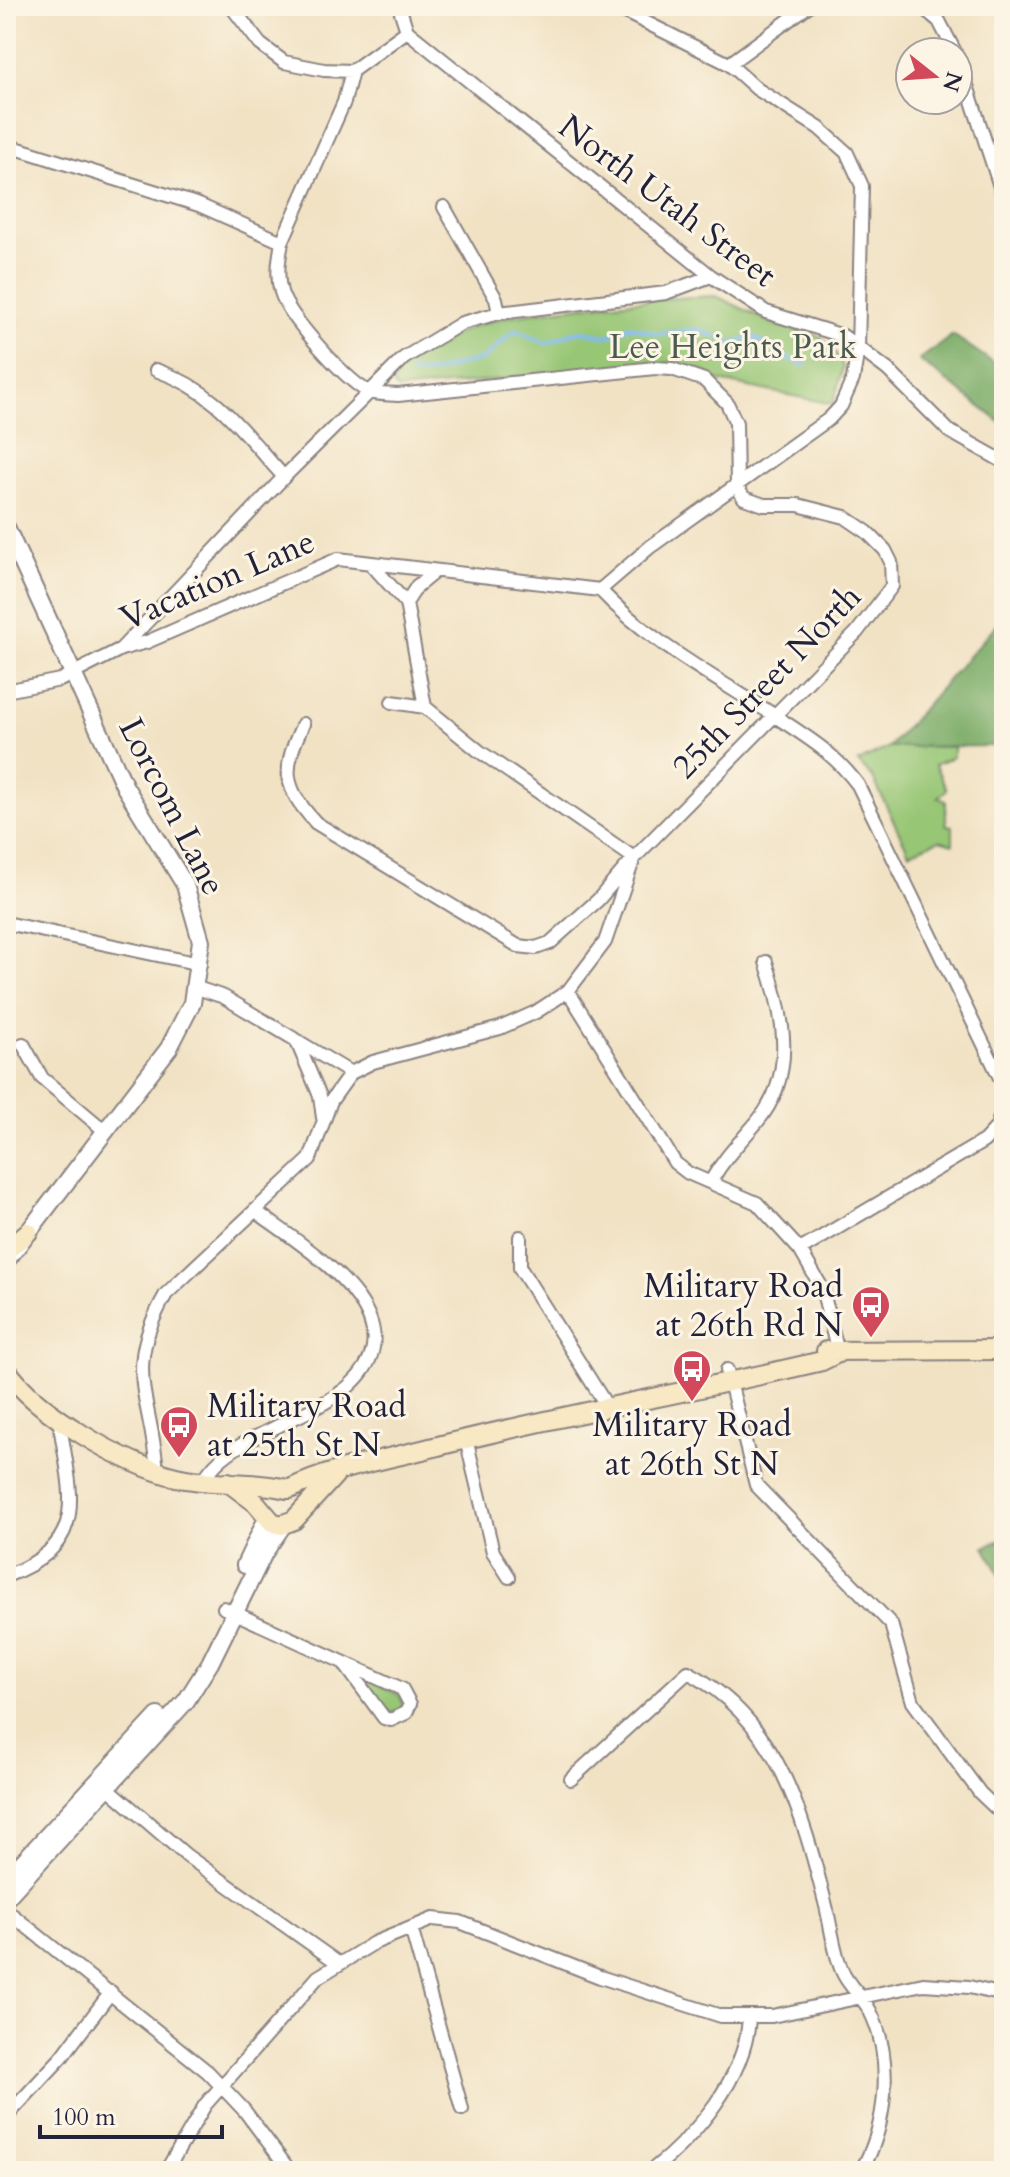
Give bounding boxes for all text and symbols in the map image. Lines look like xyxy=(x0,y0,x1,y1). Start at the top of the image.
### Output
north arrow xyxy=(894,36,974,116)
text: N xyxy=(935,68,969,95)
street label: North Utah Street xyxy=(549,104,786,298)
park label: Lee Heights Park xyxy=(609,324,858,370)
street label: Vacation Lane xyxy=(113,518,322,642)
street label: 25th Street North xyxy=(662,574,872,789)
street label: Lorcom Lane xyxy=(108,710,236,903)
place label: Military Road at 26th Rd N xyxy=(644,1263,843,1348)
bus stop icon: Military Road at 26th Rd N xyxy=(850,1284,892,1339)
bus stop icon: Military Road at 26th St N xyxy=(671,1348,713,1403)
place label: Military Road at 25th St N xyxy=(207,1383,406,1468)
place label: Military Road at 26th St N xyxy=(592,1402,792,1487)
bus stop icon: Military Road at 25th St N xyxy=(158,1404,200,1459)
scale bar xyxy=(40,2089,222,2139)
text: 100 m xyxy=(52,2101,116,2134)

